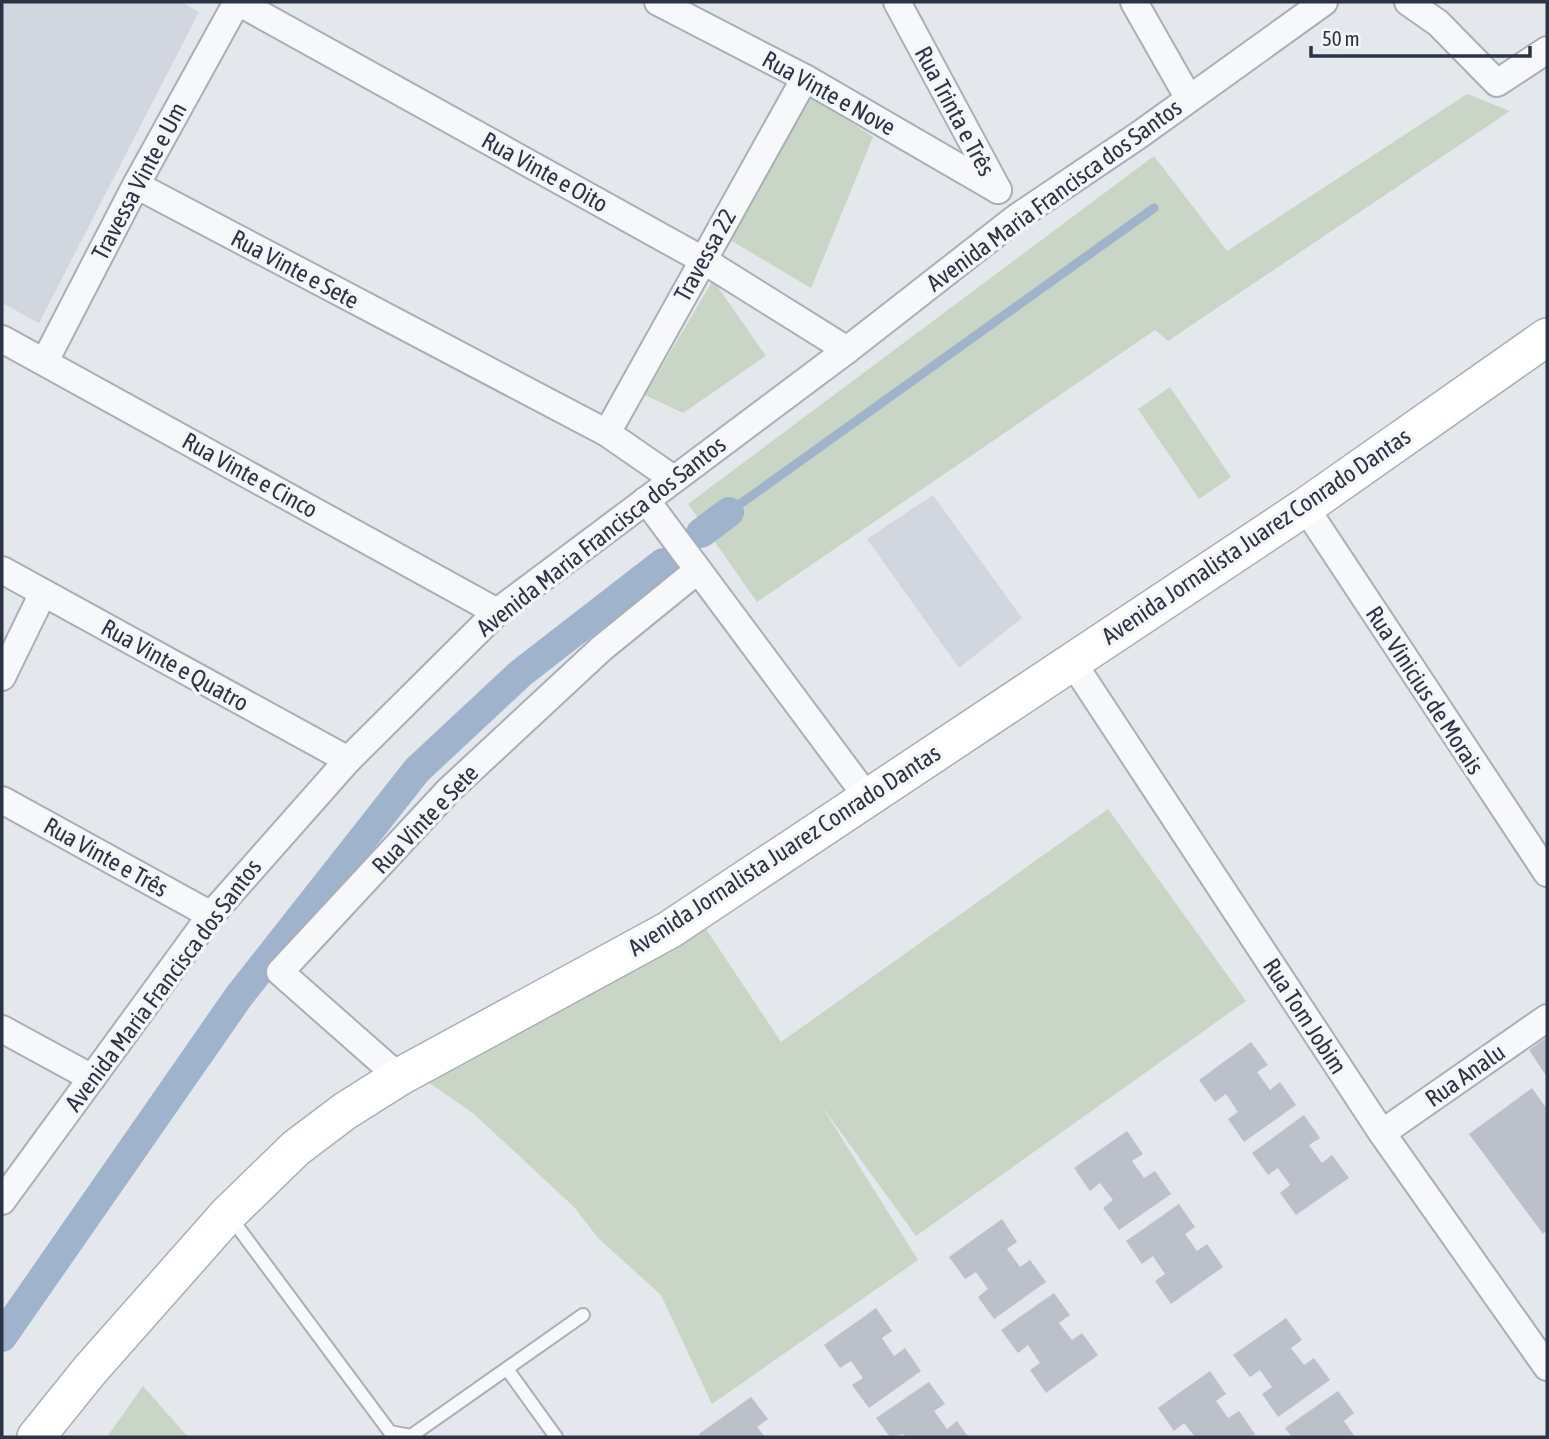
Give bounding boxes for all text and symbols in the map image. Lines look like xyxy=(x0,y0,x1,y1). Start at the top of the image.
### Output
scale bar xyxy=(1311,14,1530,58)
text: 50 m xyxy=(1322,26,1360,50)
street label: Rua Trinta e Três xyxy=(910,42,1000,180)
street label: Rua Vinte e Nove xyxy=(758,45,900,141)
street label: Avenida Maria Francisca dos Santos xyxy=(921,94,1187,296)
street label: Travessa Vinte e Um xyxy=(86,98,192,264)
street label: Rua Vinte e Oito xyxy=(477,126,613,218)
street label: Travessa 22 xyxy=(669,204,741,306)
street label: Rua Vinte e Sete xyxy=(227,224,363,314)
street label: Avenida Jornalista Juarez Conrado Dantas xyxy=(1097,422,1415,650)
street label: Rua Vinte e Cinco xyxy=(178,427,322,523)
street label: Avenida Maria Francisca dos Santos xyxy=(471,431,731,641)
street label: Rua Vinicius de Morais xyxy=(1361,601,1489,779)
street label: Rua Vinte e Quatro xyxy=(97,613,253,717)
street label: Avenida Jornalista Juarez Conrado Dantas xyxy=(623,739,945,961)
street label: Rua Vinte e Sete xyxy=(366,759,484,879)
street label: Rua Vinte e Três xyxy=(39,812,173,902)
street label: Avenida Maria Francisca dos Santos xyxy=(60,854,266,1116)
street label: Rua Tom Jobim xyxy=(1258,953,1352,1079)
street label: Rua Analu xyxy=(1420,1038,1510,1112)

